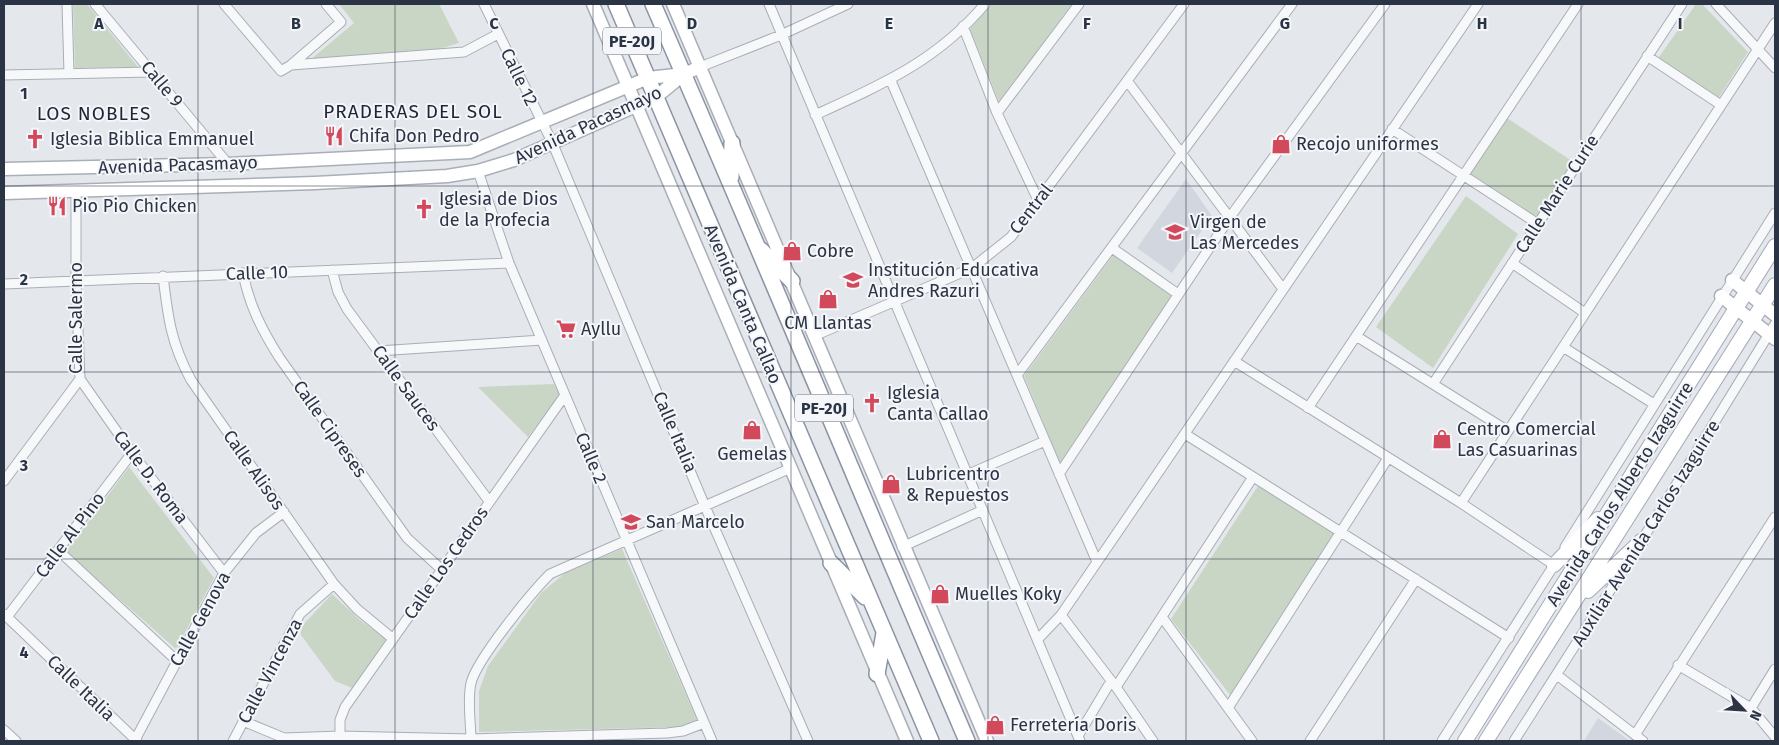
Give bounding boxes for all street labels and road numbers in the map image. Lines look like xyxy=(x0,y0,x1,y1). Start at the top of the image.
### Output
road number: PE-20J xyxy=(603,27,661,54)
street label: Calle 12 xyxy=(496,45,542,109)
street label: Calle 9 xyxy=(136,56,188,112)
street label: Avenida Pacasmayo xyxy=(511,81,665,169)
street label: Calle Marie Curie xyxy=(1510,131,1604,257)
street label: Avenida Pacasmayo xyxy=(98,151,258,179)
street label: Central xyxy=(1005,179,1057,239)
street label: Avenida Canta Callao xyxy=(699,221,787,387)
street label: Calle 10 xyxy=(225,261,289,285)
street label: Calle Salermo xyxy=(65,262,87,374)
street label: Calle Sauces xyxy=(367,341,445,435)
street label: Calle Cipreses xyxy=(289,376,371,482)
street label: Avenida Carlos Alberto Izaguirre xyxy=(1542,378,1698,610)
street label: Calle Italia xyxy=(648,388,702,476)
road number: PE-20J xyxy=(795,394,853,422)
street label: Auxiliar Avenida Carlos Izaguirre xyxy=(1567,416,1725,650)
street label: Calle D. Roma xyxy=(109,426,193,528)
street label: Calle Alisos xyxy=(218,426,290,514)
street label: Calle 2 xyxy=(570,429,612,487)
street label: Calle Al Pino xyxy=(31,488,109,582)
street label: Calle Los Cedros xyxy=(399,502,493,624)
street label: Calle Genova xyxy=(165,568,235,670)
street label: Calle Vincenza xyxy=(233,615,307,727)
street label: Calle Italia xyxy=(42,650,120,726)

